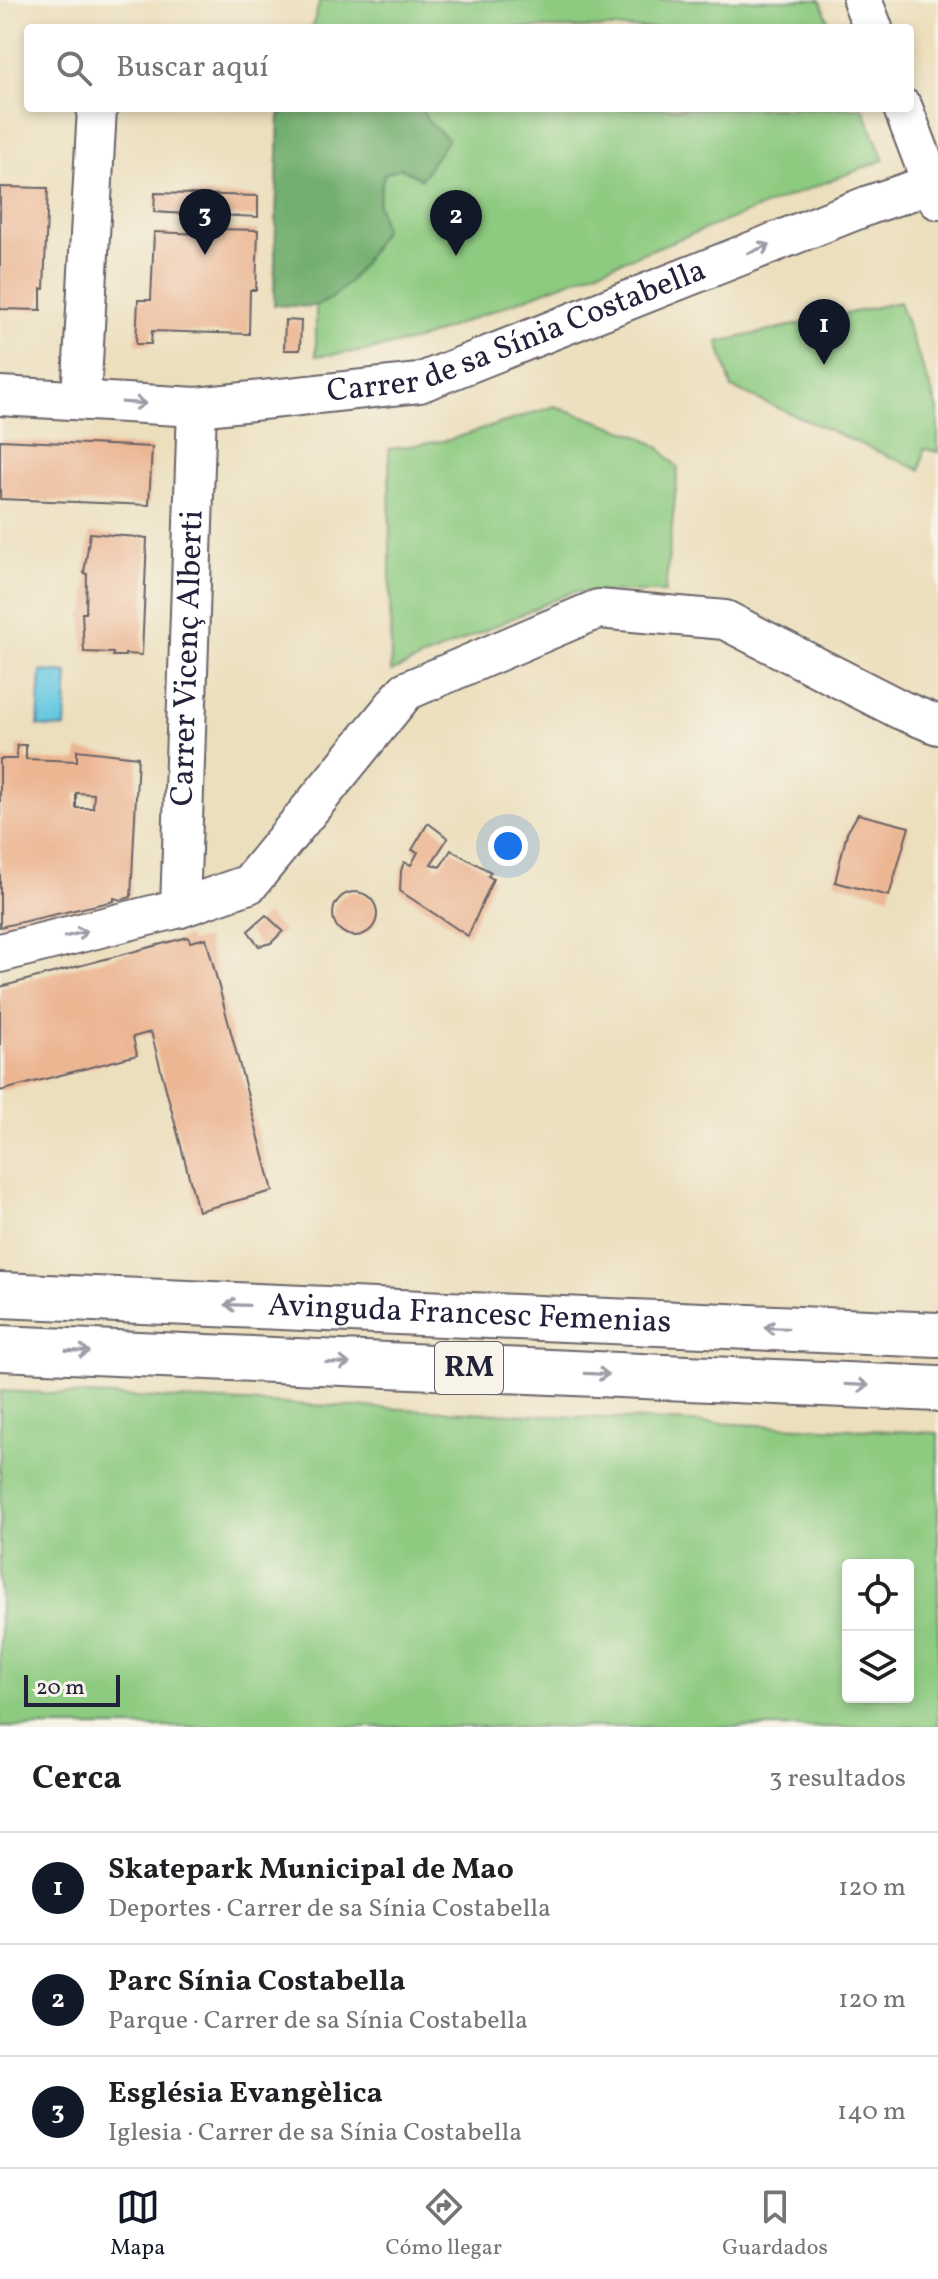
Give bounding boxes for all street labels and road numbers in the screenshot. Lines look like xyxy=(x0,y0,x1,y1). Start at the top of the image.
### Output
street label: Carrer de sa Sínia Costabella xyxy=(325,250,713,415)
street label: Carrer Vicenç Alberti xyxy=(161,509,215,807)
street label: Avinguda Francesc Femenias xyxy=(267,1284,672,1346)
road number: RM xyxy=(435,1342,503,1394)

